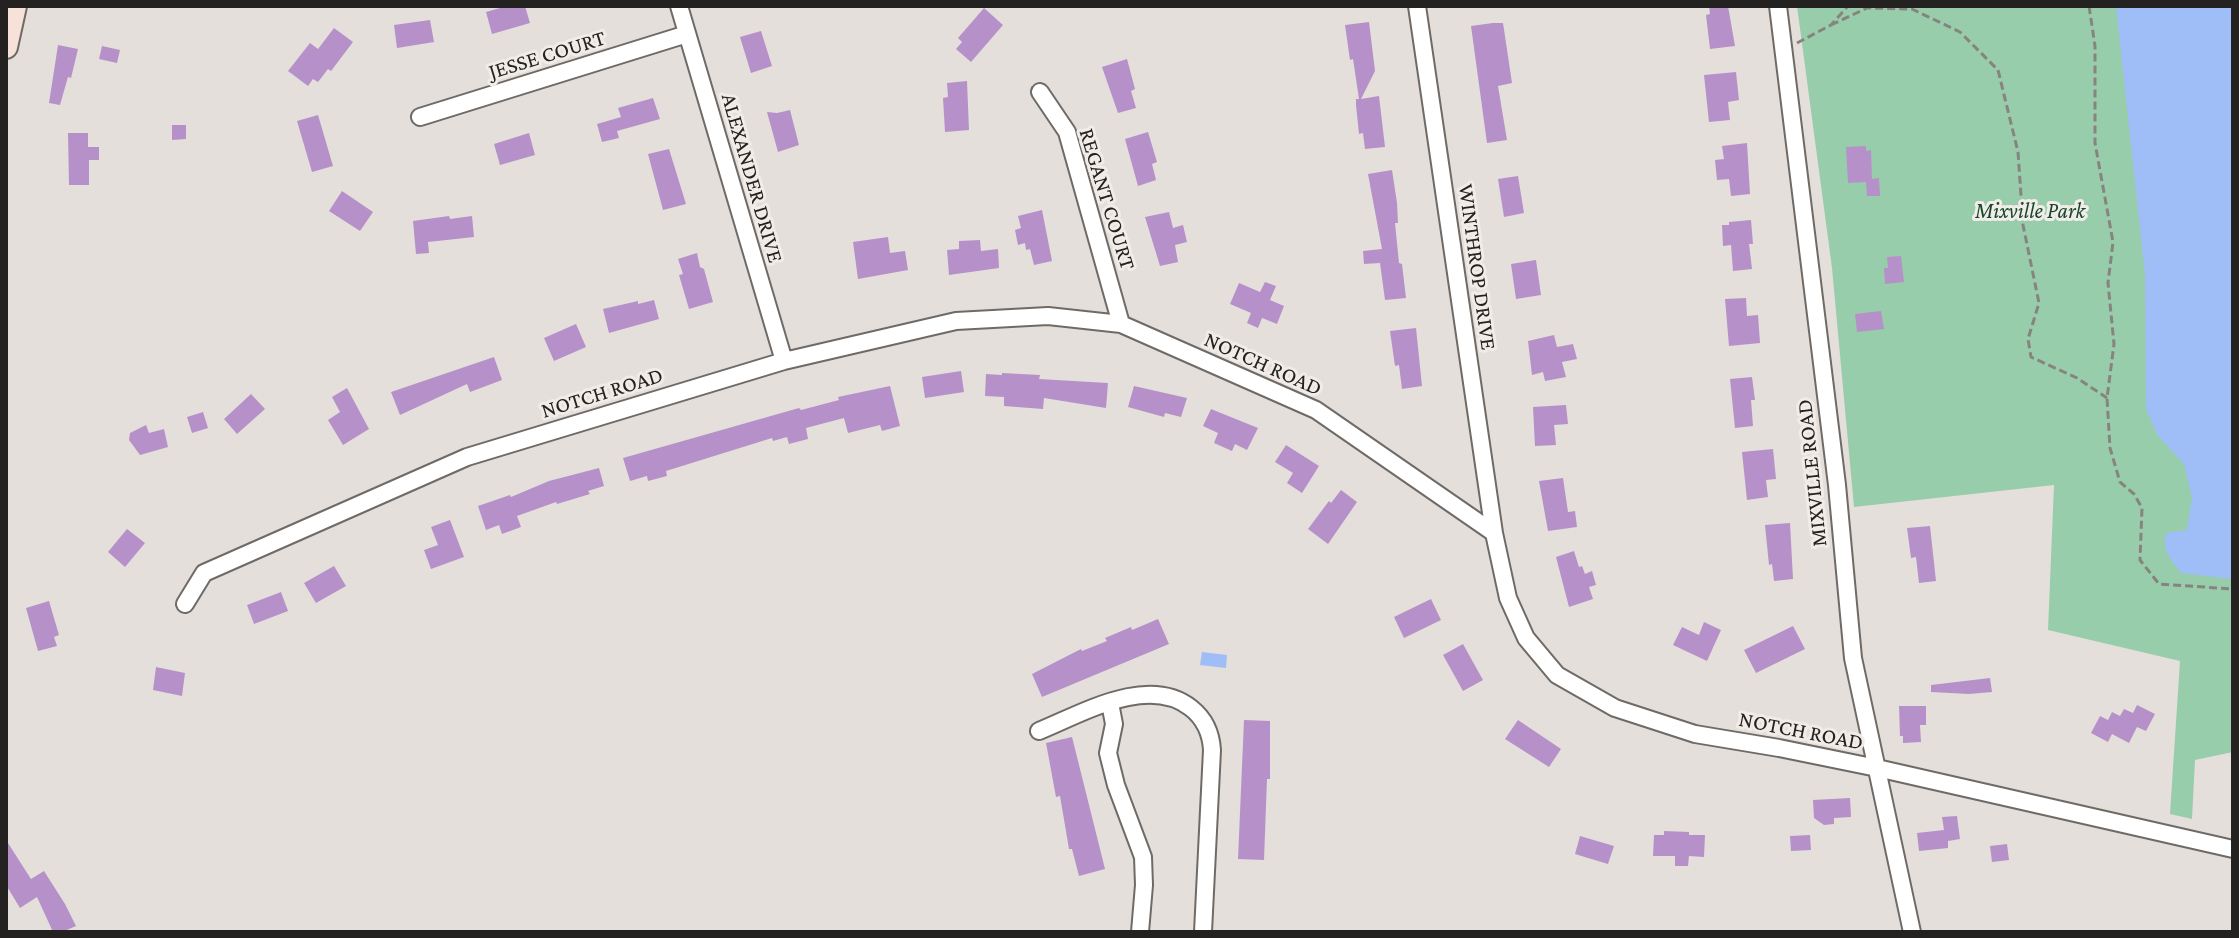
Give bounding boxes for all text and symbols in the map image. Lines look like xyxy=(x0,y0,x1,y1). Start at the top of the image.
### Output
street label: JESSE COURT xyxy=(485,25,609,85)
street label: ALEXANDER DRIVE xyxy=(715,90,789,266)
street label: REGANT COURT xyxy=(1073,125,1141,273)
street label: WINTHROP DRIVE xyxy=(1452,182,1502,352)
park label: Mixville Park xyxy=(1975,198,2085,224)
street label: NOTCH ROAD xyxy=(1200,326,1326,402)
street label: NOTCH ROAD xyxy=(538,362,666,424)
street label: MIXVILLE ROAD xyxy=(1791,398,1833,548)
street label: NOTCH ROAD xyxy=(1737,706,1865,756)

